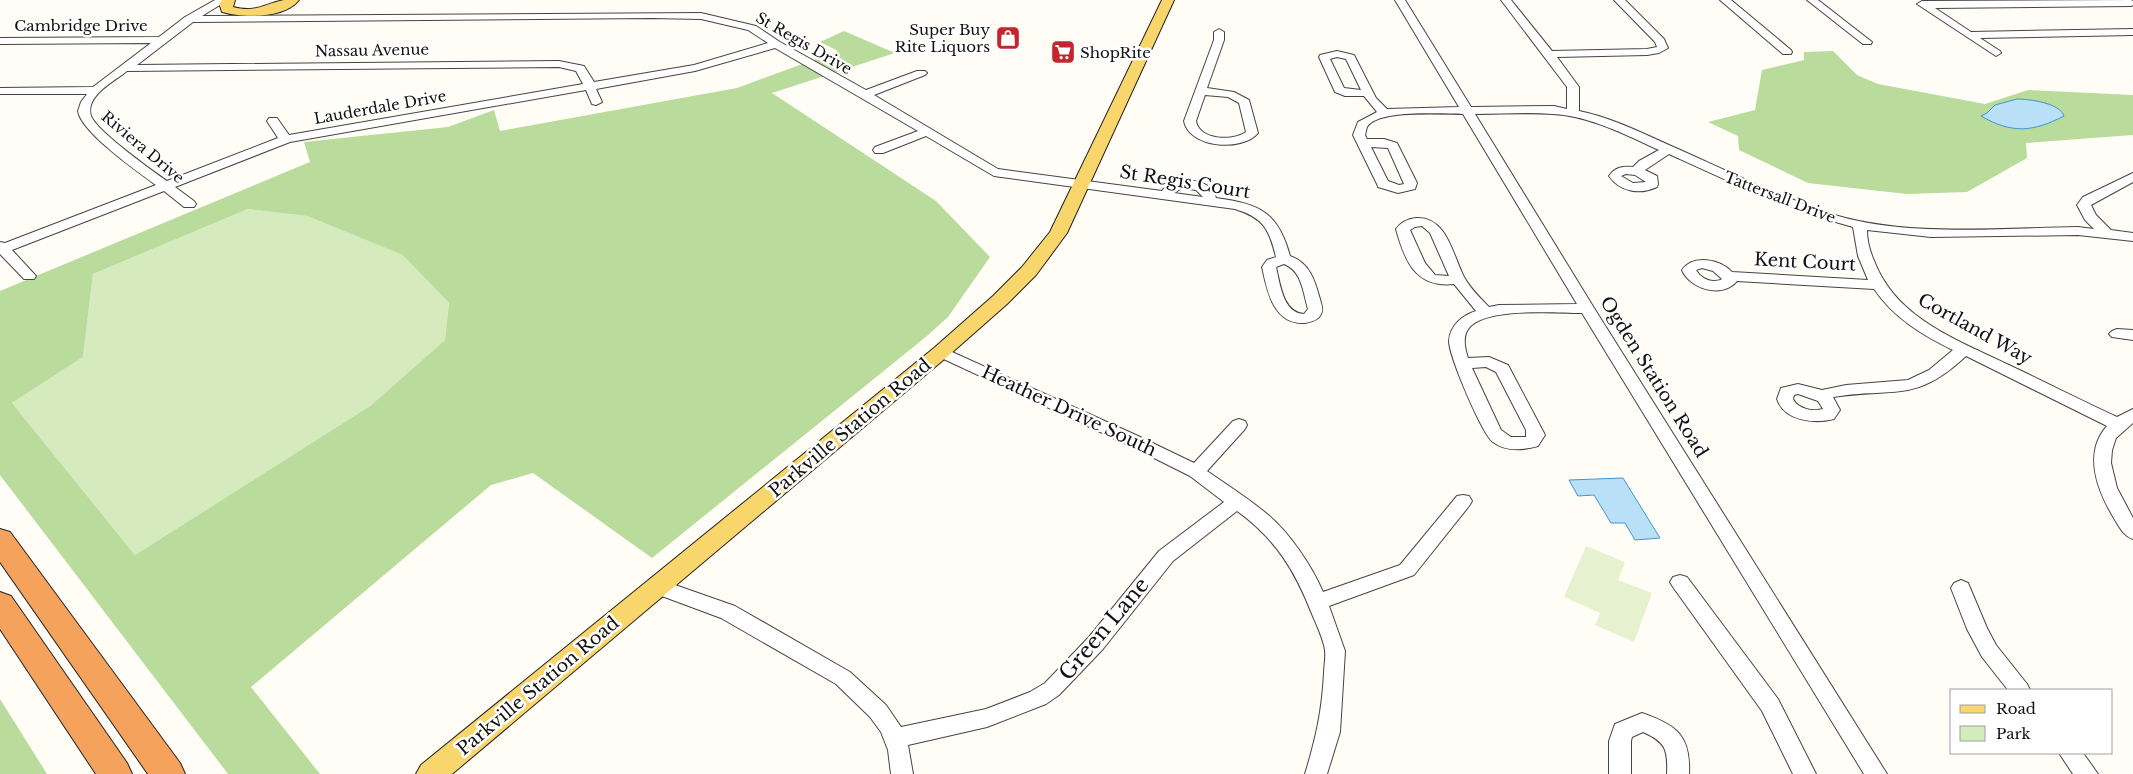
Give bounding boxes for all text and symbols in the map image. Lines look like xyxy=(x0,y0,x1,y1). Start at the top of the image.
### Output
street label: St Regis Drive xyxy=(752,8,856,78)
street label: Cambridge Drive xyxy=(14,16,148,35)
place label: Super Buy Rite Liquors xyxy=(895,20,990,56)
shop icon: Super Buy Rite Liquors xyxy=(995,25,1021,51)
supermarket icon: ShopRite xyxy=(1050,39,1076,65)
street label: Nassau Avenue xyxy=(315,40,429,60)
place label: ShopRite xyxy=(1080,43,1151,62)
street label: Lauderdale Drive xyxy=(312,86,448,128)
street label: Riviera Drive xyxy=(98,107,188,187)
street label: St Regis Court xyxy=(1118,161,1252,203)
street label: Tattersall Drive xyxy=(1722,167,1838,227)
street label: Kent Court xyxy=(1754,248,1857,276)
street label: Cortland Way xyxy=(1914,289,2036,370)
street label: Ogden Station Road xyxy=(1595,292,1713,462)
street label: Parkville Station Road xyxy=(765,354,935,502)
street label: Heather Drive South xyxy=(978,361,1160,461)
street label: Green Lane xyxy=(1054,572,1154,686)
street label: Parkville Station Road xyxy=(453,612,623,760)
legend xyxy=(1950,689,2113,754)
text: Road xyxy=(1996,699,2036,718)
text: Park xyxy=(1996,724,2032,743)

